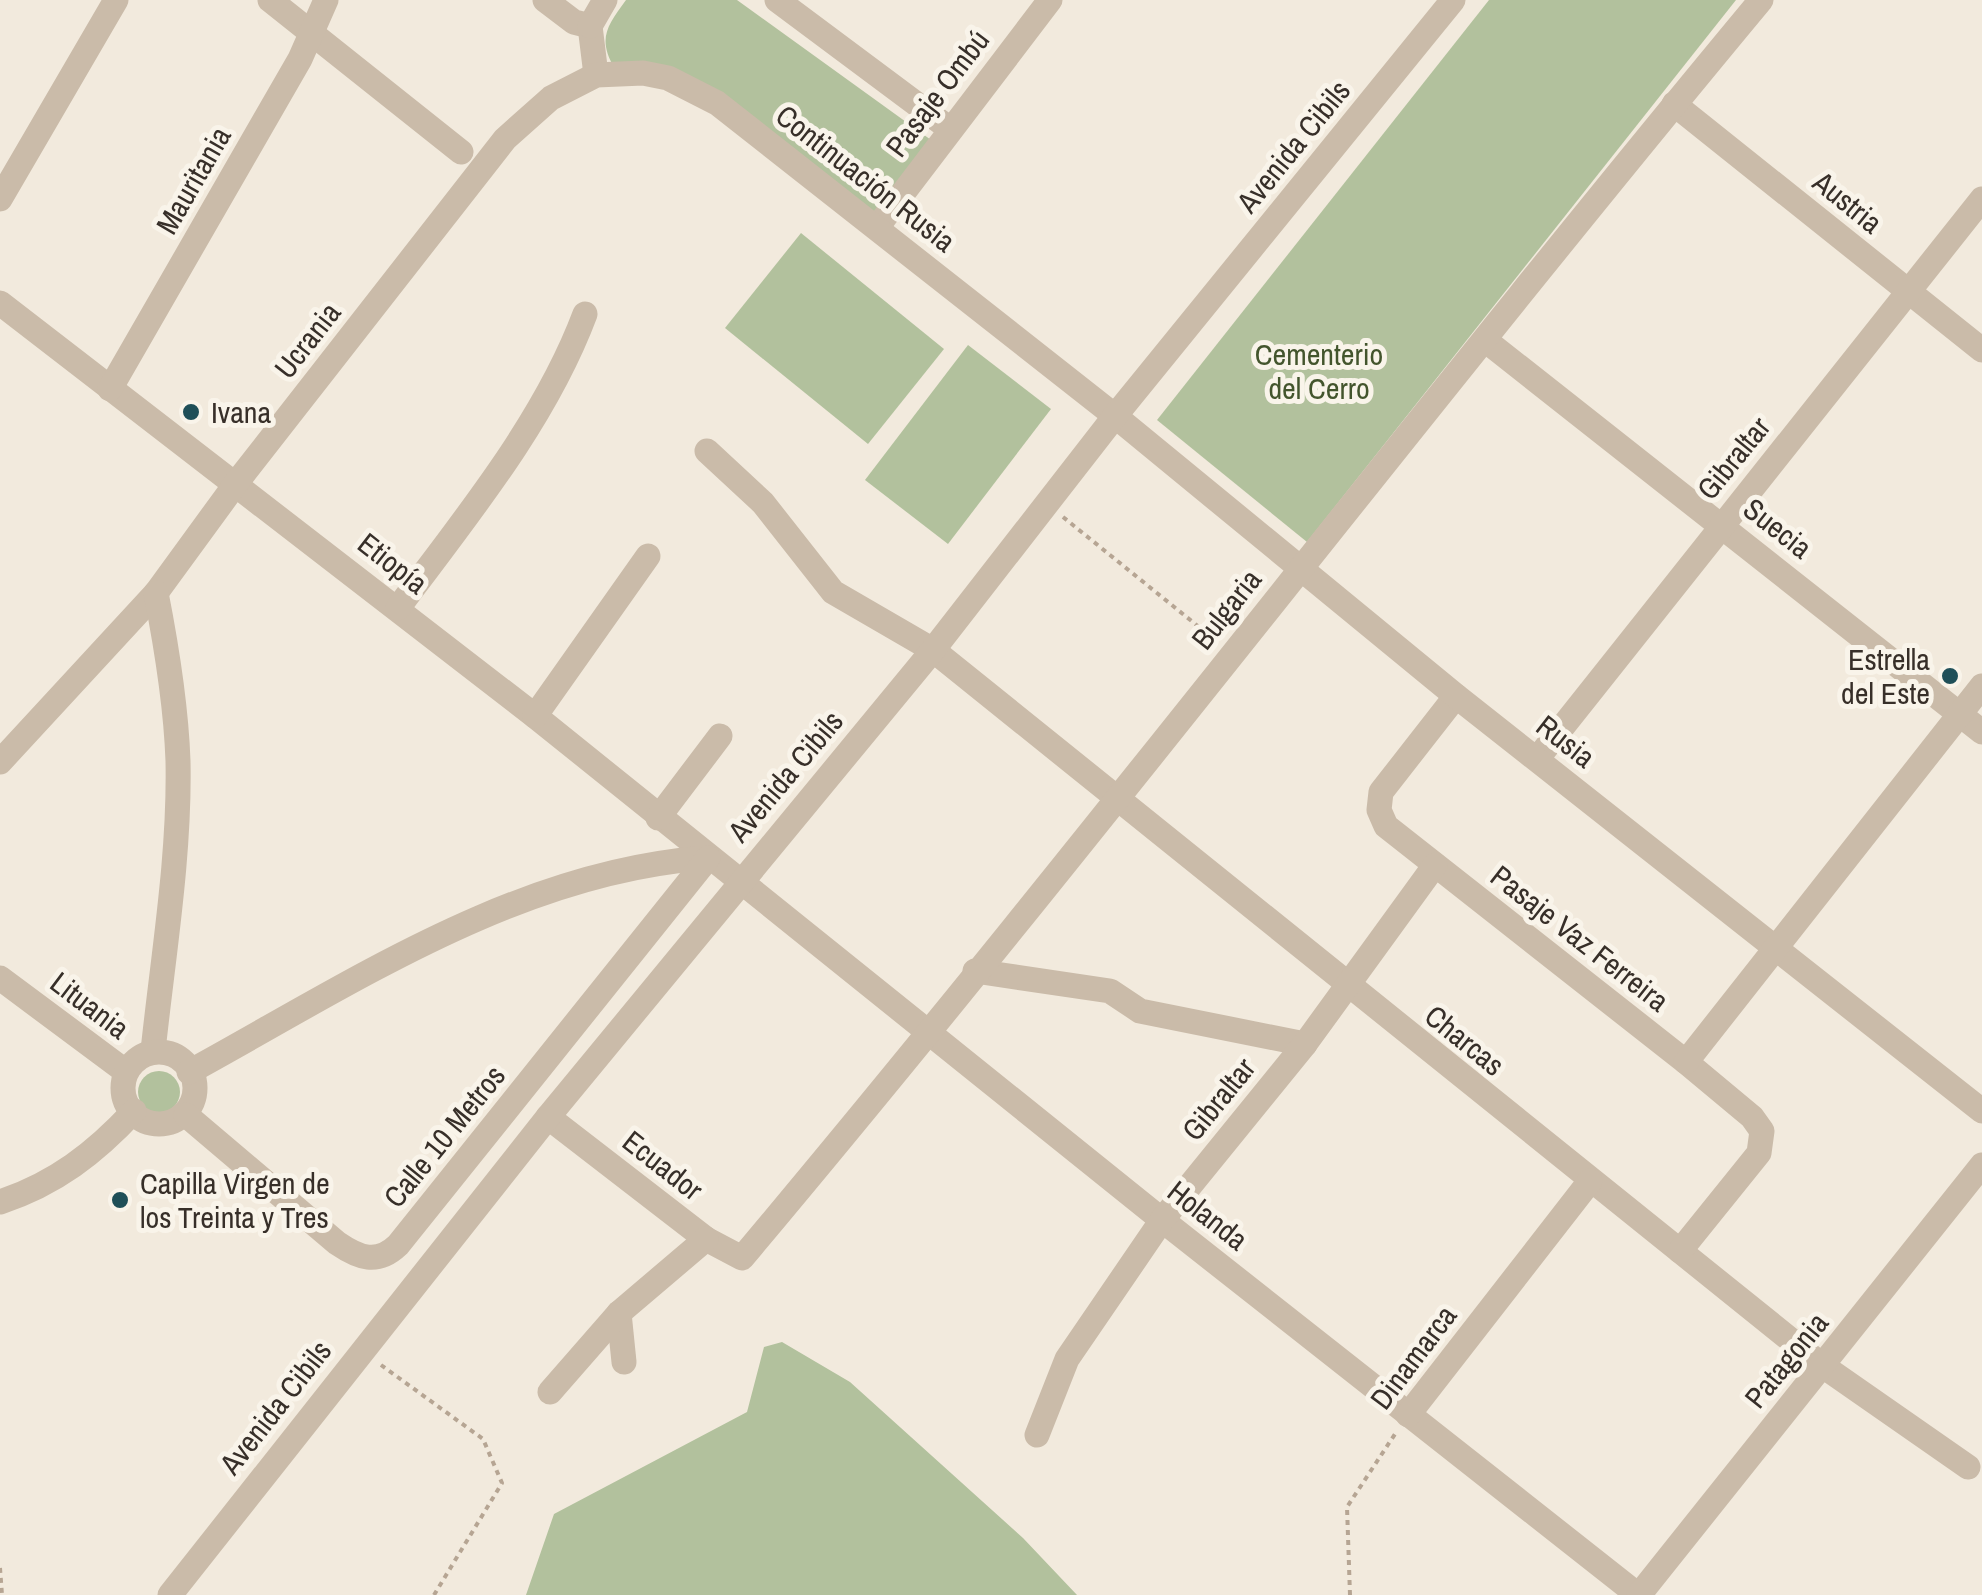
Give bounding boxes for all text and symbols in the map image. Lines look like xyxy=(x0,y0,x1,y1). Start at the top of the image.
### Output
street label: Pasaje Ombú xyxy=(876,21,998,165)
street label: Avenida Cibils xyxy=(1227,71,1359,221)
street label: Continuación Rusia xyxy=(768,95,964,261)
street label: Mauritania xyxy=(146,119,240,241)
street label: Austria xyxy=(1804,161,1891,242)
street label: Ucrania xyxy=(265,294,349,386)
park label: Cementerio del Cerro xyxy=(1255,334,1383,408)
place label: Ivana xyxy=(211,392,271,432)
marker: Ivana xyxy=(180,401,202,423)
street label: Gibraltar xyxy=(1687,408,1779,508)
street label: Suecia xyxy=(1736,489,1821,568)
street label: Etiopía xyxy=(350,523,436,603)
street label: Bulgaria xyxy=(1182,560,1270,657)
place label: Estrella del Este xyxy=(1841,639,1930,713)
marker: Estrella del Este xyxy=(1939,665,1961,687)
street label: Avenida Cibils xyxy=(718,702,852,851)
street label: Rusia xyxy=(1528,705,1604,777)
street label: Pasaje Vaz Ferreira xyxy=(1483,856,1678,1020)
street label: Lituania xyxy=(42,962,138,1048)
street label: Charcas xyxy=(1417,996,1513,1084)
street label: Gibraltar xyxy=(1172,1049,1264,1149)
street label: Calle 10 Metros xyxy=(374,1056,514,1216)
street label: Ecuador xyxy=(615,1121,712,1209)
place label: Capilla Virgen de los Treinta y Tres xyxy=(140,1163,330,1237)
street label: Holanda xyxy=(1160,1171,1257,1259)
marker: Capilla Virgen de los Treinta y Tres xyxy=(109,1189,131,1211)
street label: Dinamarca xyxy=(1361,1297,1465,1417)
street label: Patagonia xyxy=(1735,1304,1837,1416)
street label: Avenida Cibils xyxy=(210,1332,340,1483)

